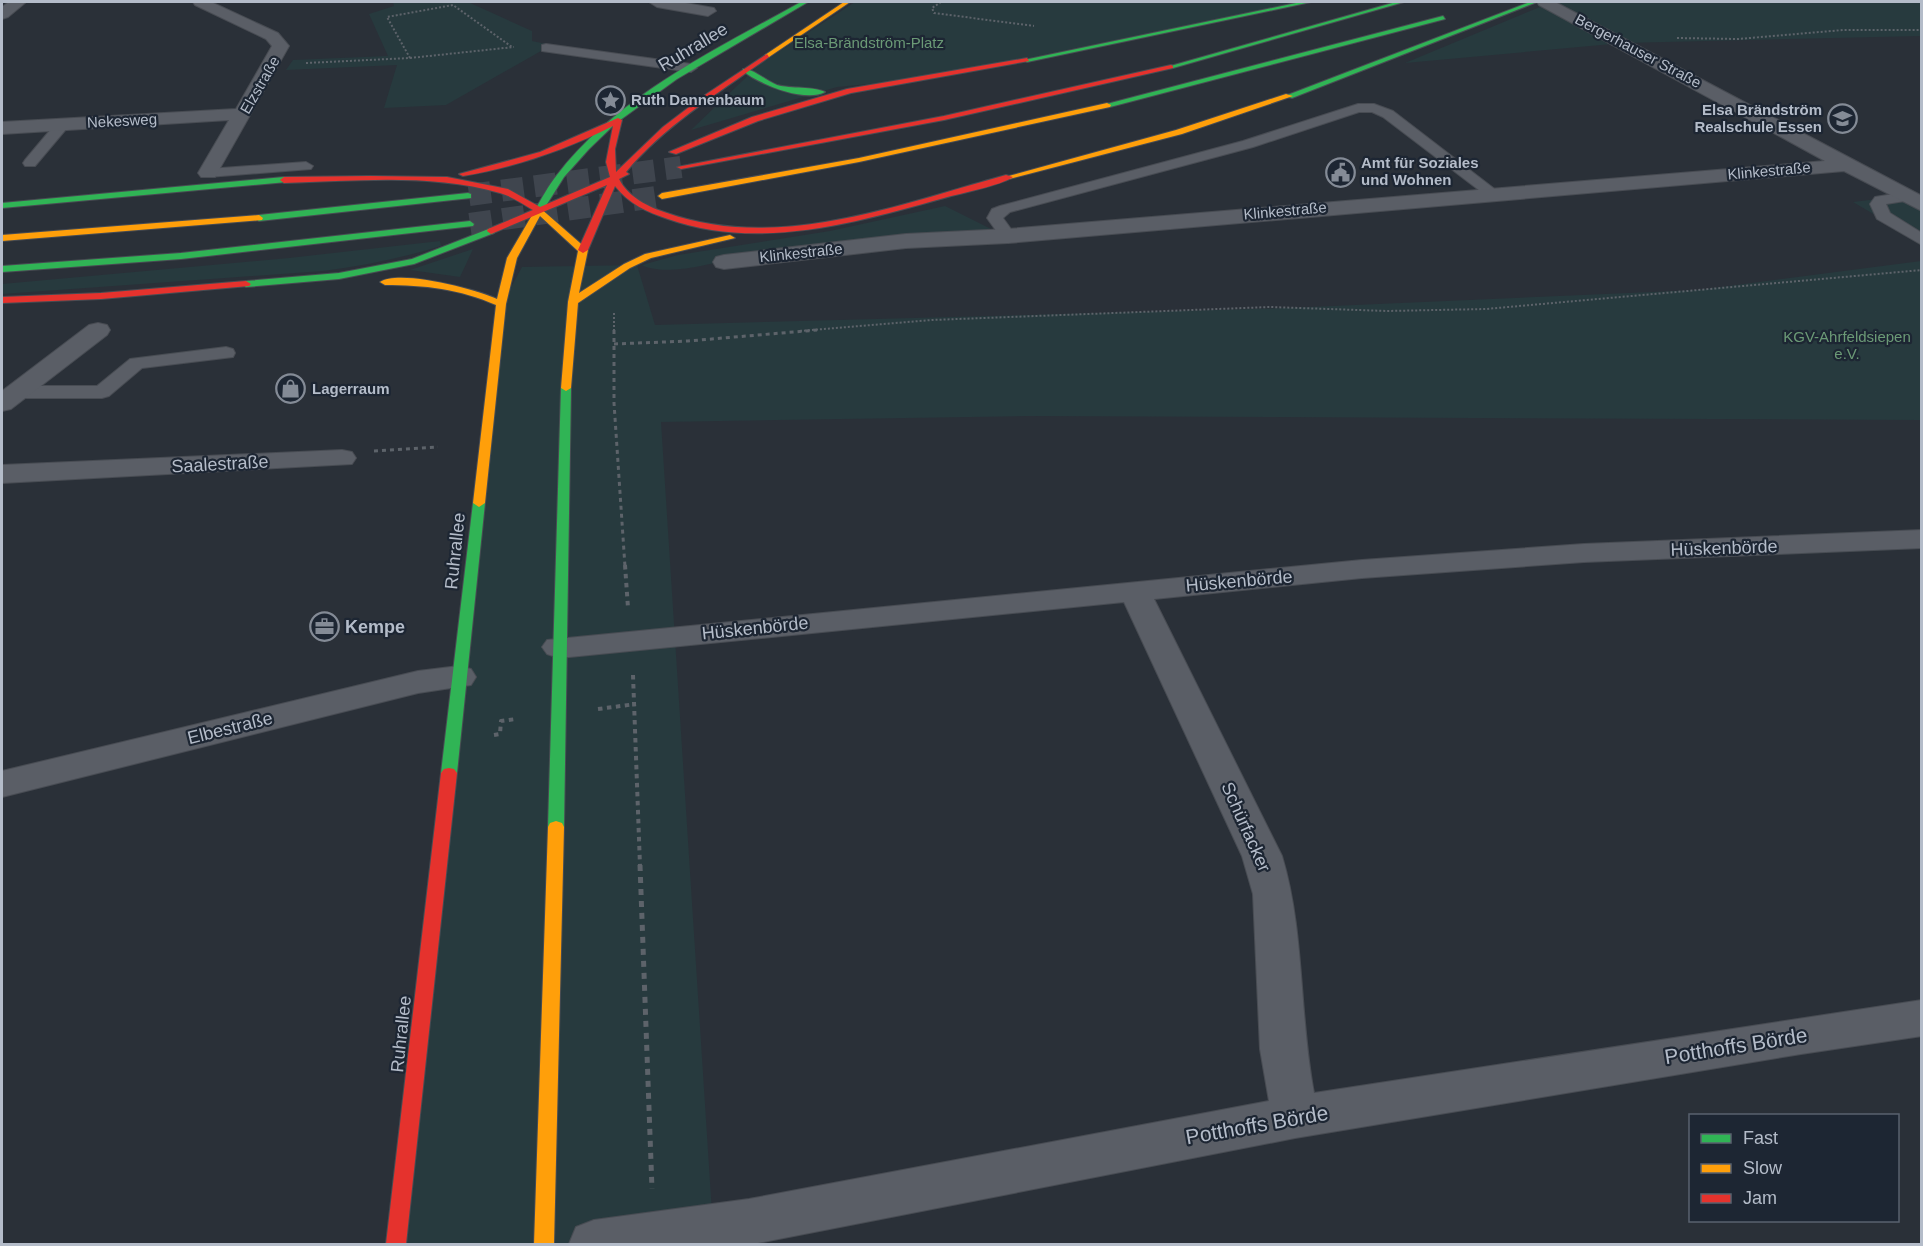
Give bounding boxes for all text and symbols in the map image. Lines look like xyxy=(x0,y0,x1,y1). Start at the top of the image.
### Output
street label: Bergerhauser Straße xyxy=(1572,10,1704,91)
street label: Ruhrallee xyxy=(655,19,731,75)
park label: Elsa-Brändström-Platz xyxy=(794,34,944,51)
street label: Elzstraße xyxy=(236,53,283,116)
place icon: Ruth Dannenbaum xyxy=(594,84,626,116)
place label: Ruth Dannenbaum xyxy=(631,91,764,108)
place label: Elsa Brändström Realschule Essen xyxy=(1694,101,1822,135)
school or university icon: Elsa Brändström Realschule Essen xyxy=(1827,103,1859,135)
street label: Nekesweg xyxy=(87,110,157,131)
place label: Amt für Soziales und Wohnen xyxy=(1361,154,1479,188)
public building icon: Amt für Soziales und Wohnen xyxy=(1324,156,1356,188)
street label: Klinkestraße xyxy=(1727,158,1811,183)
street label: Klinkestraße xyxy=(1243,198,1327,223)
street label: Klinkestraße xyxy=(759,240,843,265)
park label: KGV-Ahrfeldsiepen e.V. xyxy=(1783,328,1911,362)
shop icon: Lagerraum xyxy=(275,373,307,405)
place label: Lagerraum xyxy=(312,380,390,397)
street label: Saalestraße xyxy=(171,451,269,477)
street label: Ruhrallee xyxy=(441,512,469,590)
street label: Hüskenbörde xyxy=(1670,536,1778,560)
street label: Hüskenbörde xyxy=(1185,566,1293,596)
office icon: Kempe xyxy=(308,611,340,643)
street label: Hüskenbörde xyxy=(701,612,809,644)
place label: Kempe xyxy=(345,617,405,637)
street label: Elbestraße xyxy=(185,708,275,748)
street label: Schürfacker xyxy=(1217,779,1275,875)
street label: Ruhrallee xyxy=(387,995,415,1073)
street label: Potthoffs Börde xyxy=(1663,1023,1809,1068)
street label: Potthoffs Börde xyxy=(1184,1101,1330,1148)
legend xyxy=(1689,1114,1899,1222)
text: Fast xyxy=(1743,1128,1778,1148)
text: Slow xyxy=(1743,1158,1783,1178)
text: Jam xyxy=(1743,1188,1777,1208)

